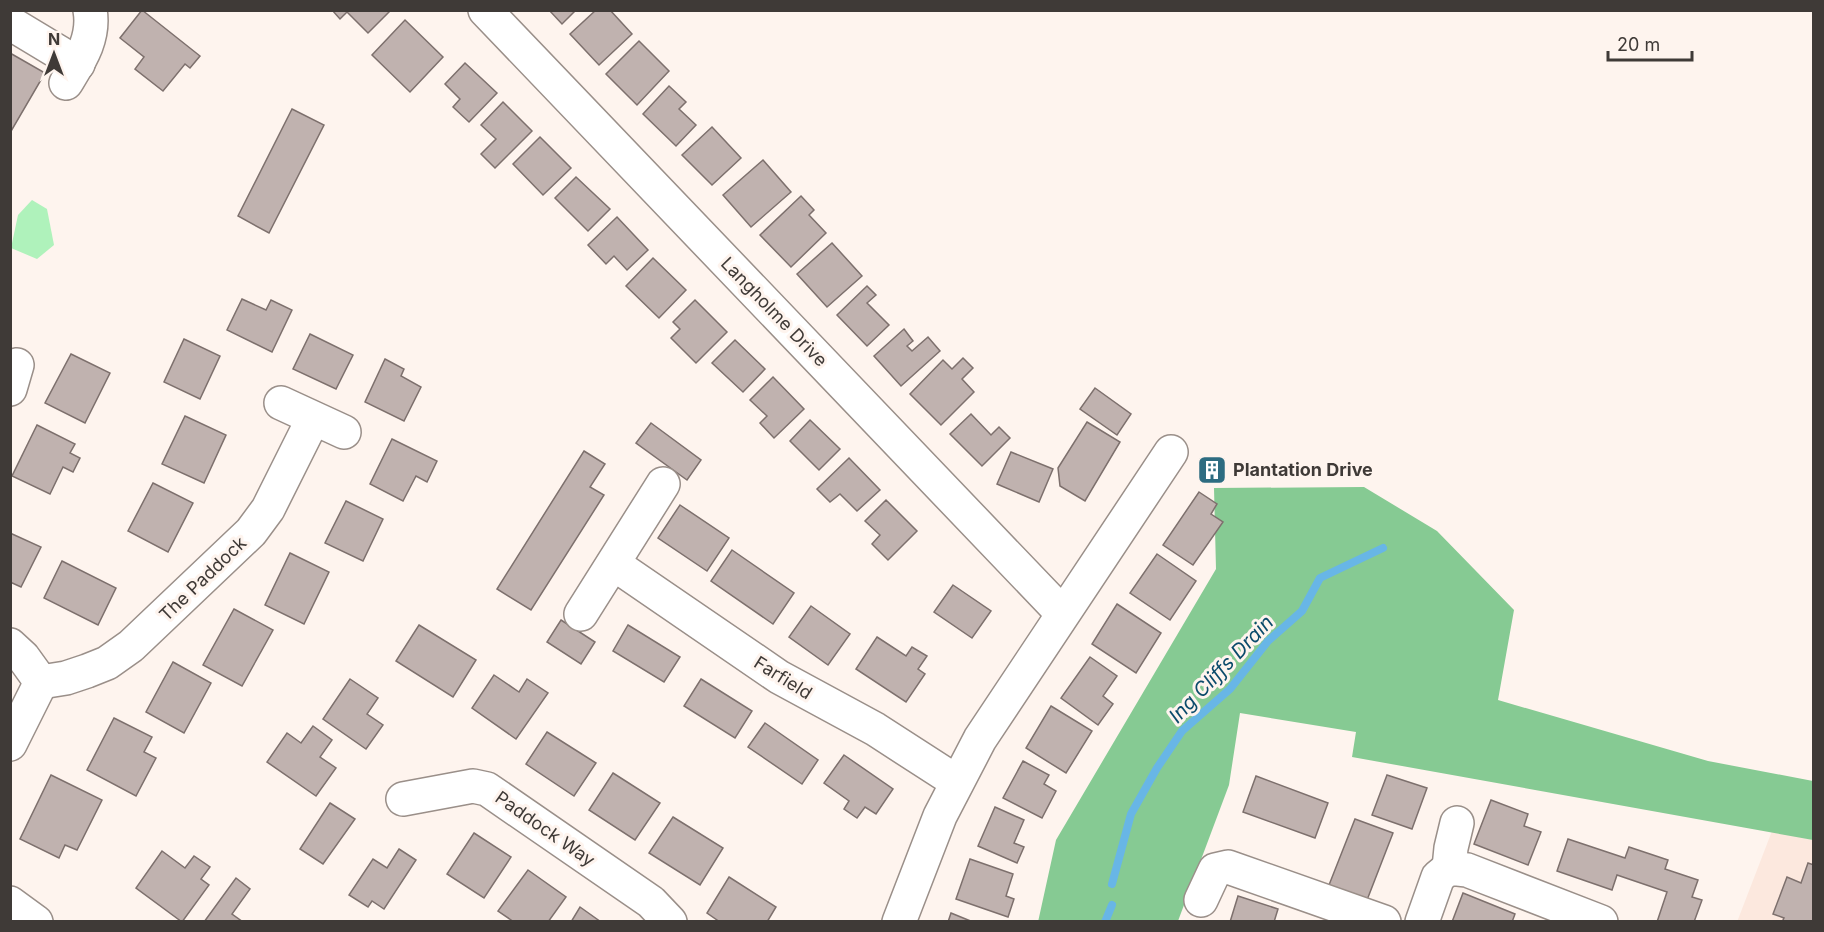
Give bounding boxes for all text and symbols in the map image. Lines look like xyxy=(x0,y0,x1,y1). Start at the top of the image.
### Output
north arrow xyxy=(24,24,84,84)
scale bar xyxy=(1608,24,1692,62)
text: N xyxy=(48,29,60,49)
text: 20 m xyxy=(1617,34,1660,55)
street label: Langholme Drive xyxy=(717,253,832,371)
building icon: Plantation Drive xyxy=(1196,454,1228,486)
place label: Plantation Drive xyxy=(1233,459,1373,480)
street label: The Paddock xyxy=(155,532,250,625)
water label: Ing Cliffs Drain xyxy=(1164,610,1278,728)
street label: Farfield xyxy=(750,652,816,704)
street label: Paddock Way xyxy=(492,787,599,871)

